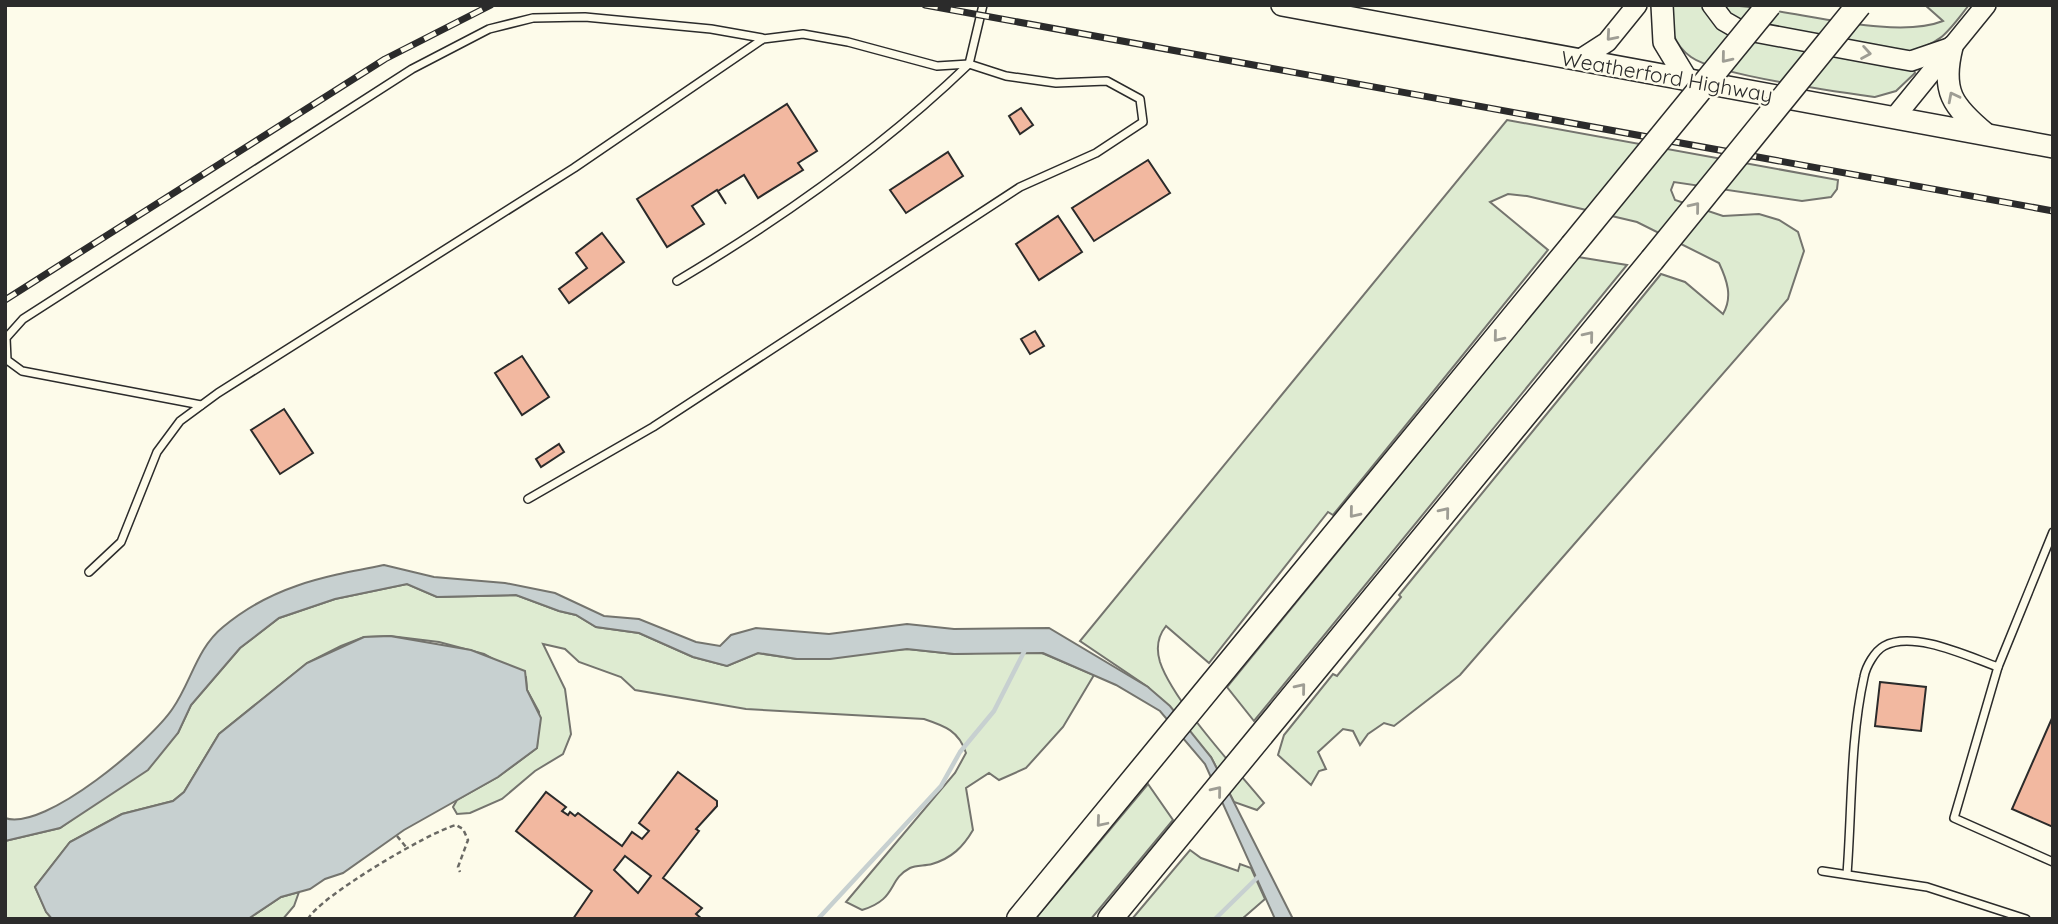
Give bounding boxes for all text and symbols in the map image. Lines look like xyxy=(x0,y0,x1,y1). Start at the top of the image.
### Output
one-way arrow xyxy=(1607,28,1619,41)
street label: Weatherford Highway xyxy=(1559,45,1775,107)
one-way arrow xyxy=(1860,45,1872,60)
one-way arrow xyxy=(1721,51,1734,63)
one-way arrow xyxy=(1948,92,1962,104)
one-way arrow xyxy=(1687,202,1699,215)
one-way arrow xyxy=(1494,328,1506,341)
one-way arrow xyxy=(1581,332,1594,344)
one-way arrow xyxy=(1350,504,1362,517)
one-way arrow xyxy=(1437,508,1449,521)
one-way arrow xyxy=(1293,684,1305,697)
one-way arrow xyxy=(1209,787,1221,800)
one-way arrow xyxy=(1097,813,1109,826)

